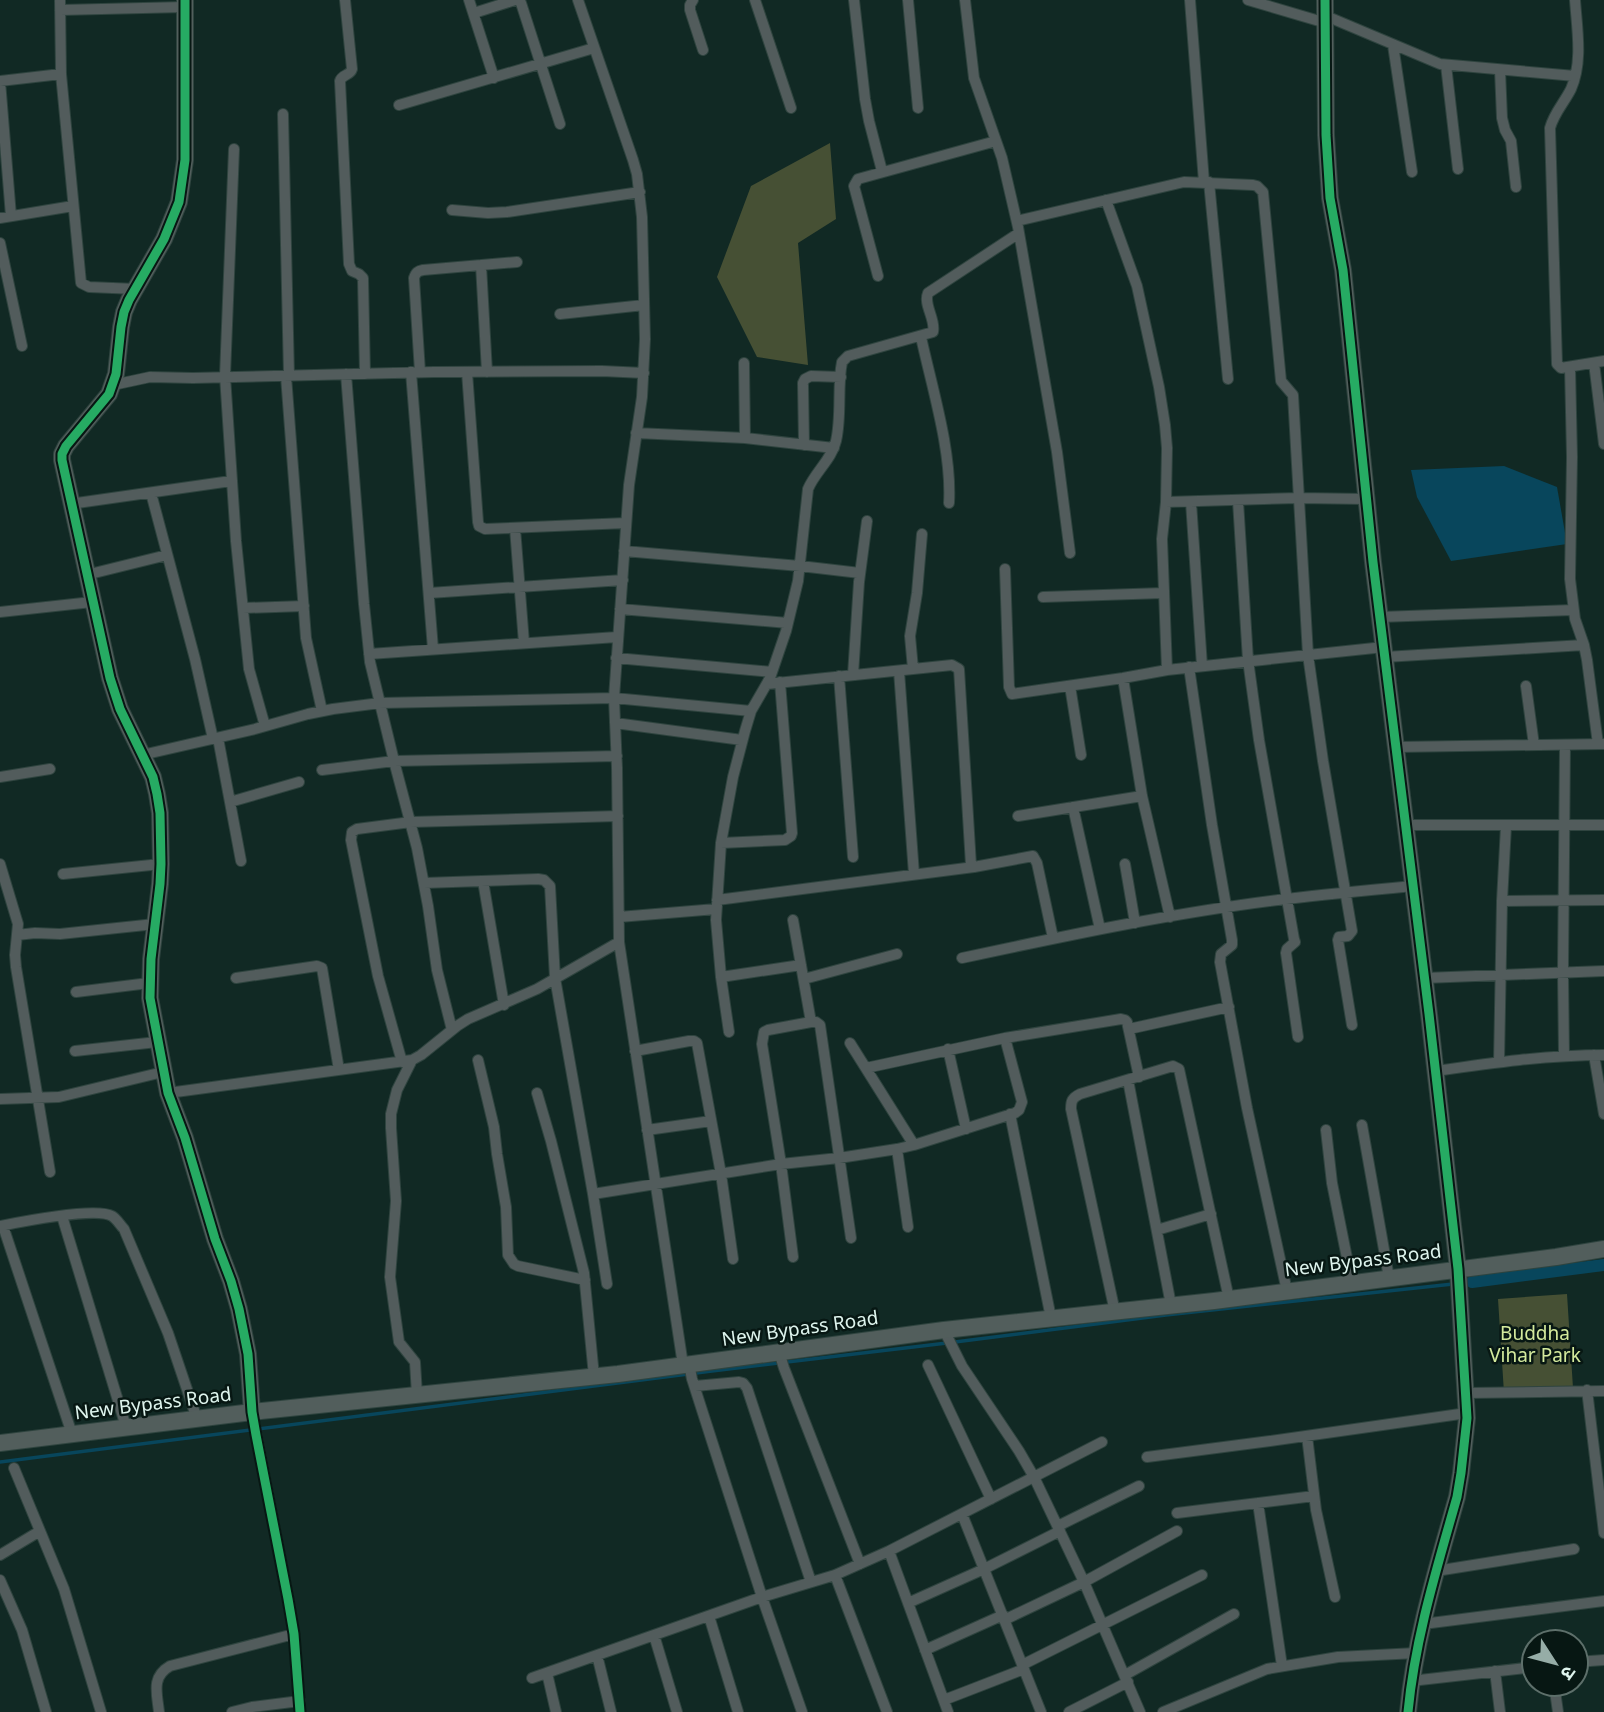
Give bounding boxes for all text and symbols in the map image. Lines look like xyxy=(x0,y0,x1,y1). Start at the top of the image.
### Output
street label: New Bypass Road xyxy=(1283,1237,1443,1283)
street label: New Bypass Road xyxy=(720,1304,880,1352)
park label: Buddha Vihar Park xyxy=(1489,1320,1581,1368)
street label: New Bypass Road xyxy=(73,1380,233,1426)
north arrow xyxy=(1520,1628,1590,1698)
text: उ xyxy=(1554,1661,1583,1686)

